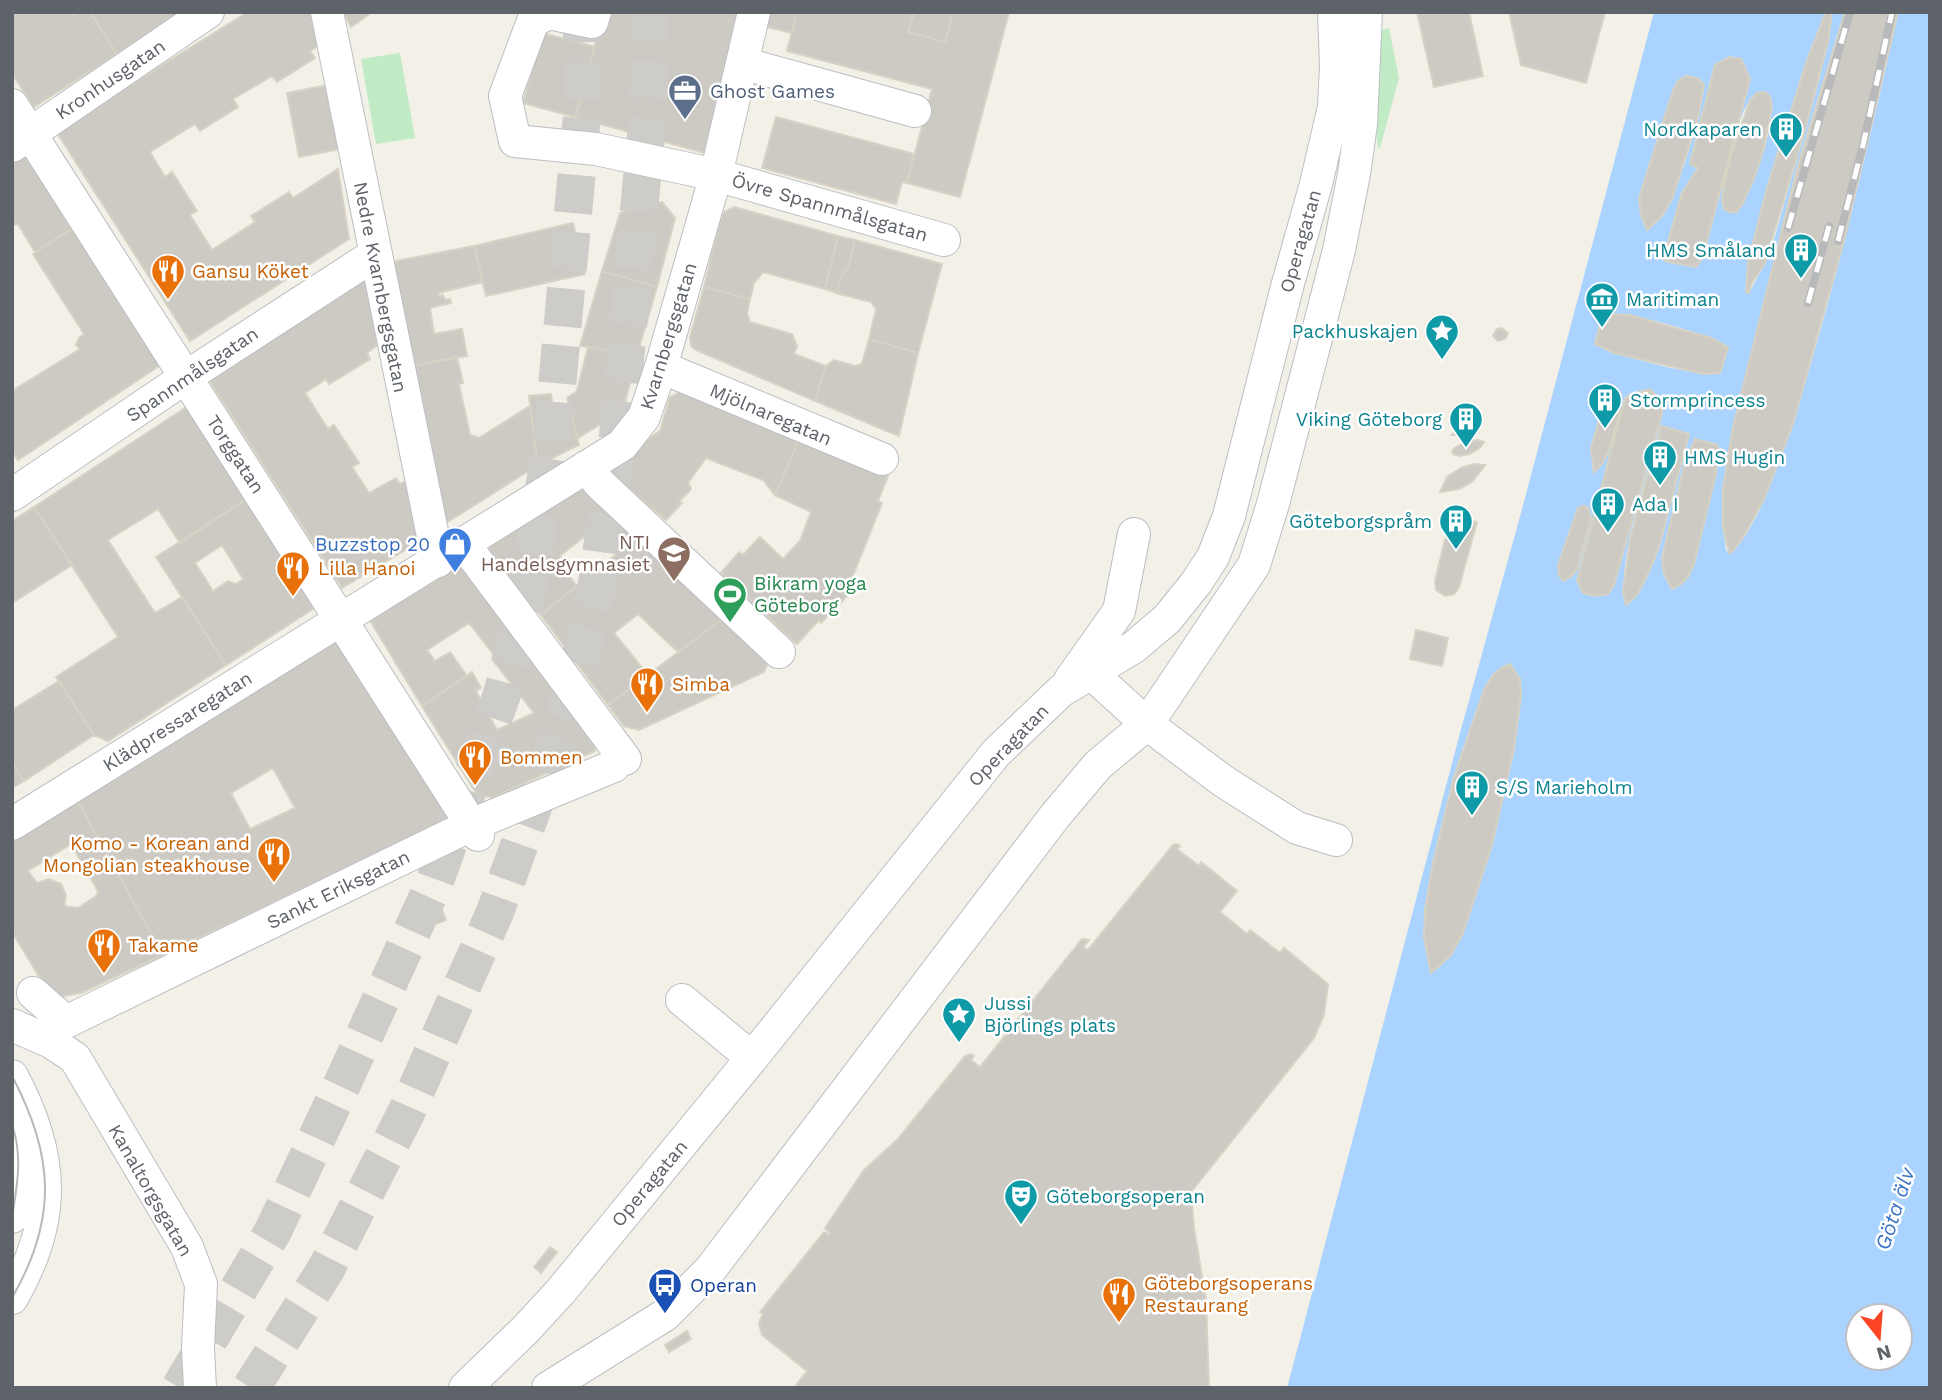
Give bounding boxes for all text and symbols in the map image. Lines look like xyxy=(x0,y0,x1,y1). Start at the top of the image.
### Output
street label: Kronhusgatan xyxy=(51,34,170,125)
office icon: Ghost Games xyxy=(666,72,704,121)
place label: Ghost Games xyxy=(710,80,835,103)
building icon: Nordkaparen xyxy=(1767,110,1805,159)
place label: Nordkaparen xyxy=(1643,118,1762,141)
street label: Övre Spannmålsgatan xyxy=(729,168,931,246)
street label: Nedre Kvarnbergsgatan xyxy=(349,180,412,394)
street label: Operagatan xyxy=(1275,187,1326,295)
building icon: HMS Småland xyxy=(1782,231,1820,280)
place label: HMS Småland xyxy=(1646,239,1776,262)
restaurant icon: Gansu Köket xyxy=(149,252,187,301)
place label: Gansu Köket xyxy=(192,260,309,283)
street label: Kvarnbergsgatan xyxy=(635,260,702,413)
museum icon: Maritiman xyxy=(1583,280,1621,329)
place label: Maritiman xyxy=(1626,288,1719,311)
place icon: Packhuskajen xyxy=(1423,312,1461,361)
place label: Packhuskajen xyxy=(1292,320,1418,343)
street label: Spannmålsgatan xyxy=(122,322,263,427)
street label: Mjölnaregatan xyxy=(706,378,835,451)
building icon: Stormprincess xyxy=(1586,381,1624,430)
place label: Stormprincess xyxy=(1630,389,1766,412)
building icon: Viking Göteborg xyxy=(1447,400,1485,449)
place label: Viking Göteborg xyxy=(1296,408,1443,431)
street label: Torggatan xyxy=(202,411,270,498)
building icon: HMS Hugin xyxy=(1641,438,1679,487)
place label: HMS Hugin xyxy=(1684,446,1785,469)
building icon: Ada I xyxy=(1589,485,1627,534)
place label: Ada I xyxy=(1632,493,1679,516)
building icon: Göteborgspråm xyxy=(1437,502,1475,551)
place label: Göteborgspråm xyxy=(1289,510,1432,533)
shop icon: Buzzstop 20 xyxy=(436,525,474,574)
place label: NTI Handelsgymnasiet xyxy=(481,531,650,576)
place label: Buzzstop 20 xyxy=(315,533,430,556)
school or university icon: NTI Handelsgymnasiet xyxy=(655,534,693,583)
restaurant icon: Lilla Hanoi xyxy=(274,549,312,598)
place label: Lilla Hanoi xyxy=(318,557,416,580)
place label: Bikram yoga Göteborg xyxy=(754,572,867,617)
sports icon: Bikram yoga Göteborg xyxy=(711,575,749,624)
restaurant icon: Simba xyxy=(628,665,666,714)
street label: Klädpressaregatan xyxy=(98,666,256,777)
place label: Simba xyxy=(672,673,730,696)
street label: Operagatan xyxy=(963,699,1054,792)
restaurant icon: Bommen xyxy=(456,738,494,787)
place label: Bommen xyxy=(500,746,583,769)
building icon: S/S Marieholm xyxy=(1453,768,1491,817)
place label: S/S Marieholm xyxy=(1496,776,1633,799)
place label: Komo - Korean and Mongolian steakhouse xyxy=(43,832,250,877)
restaurant icon: Komo - Korean and Mongolian steakhouse xyxy=(255,835,293,884)
street label: Sankt Eriksgatan xyxy=(263,845,413,934)
restaurant icon: Takame xyxy=(85,926,123,975)
place label: Takame xyxy=(128,934,199,957)
place label: Jussi Björlings plats xyxy=(984,992,1116,1037)
place icon: Jussi Björlings plats xyxy=(940,995,978,1044)
street label: Kanaltorgsgatan xyxy=(103,1120,198,1260)
street label: Operagatan xyxy=(606,1135,692,1231)
water label: Göta älv xyxy=(1870,1163,1920,1253)
theatre icon: Göteborgsoperan xyxy=(1002,1177,1040,1226)
place label: Göteborgsoperan xyxy=(1046,1185,1205,1208)
bus stop icon: Operan xyxy=(646,1266,684,1315)
place label: Göteborgsoperans Restaurang xyxy=(1144,1272,1313,1317)
place label: Operan xyxy=(690,1274,757,1297)
restaurant icon: Göteborgsoperans Restaurang xyxy=(1100,1275,1138,1324)
north arrow xyxy=(1844,1302,1914,1372)
text: N xyxy=(1874,1340,1894,1366)

